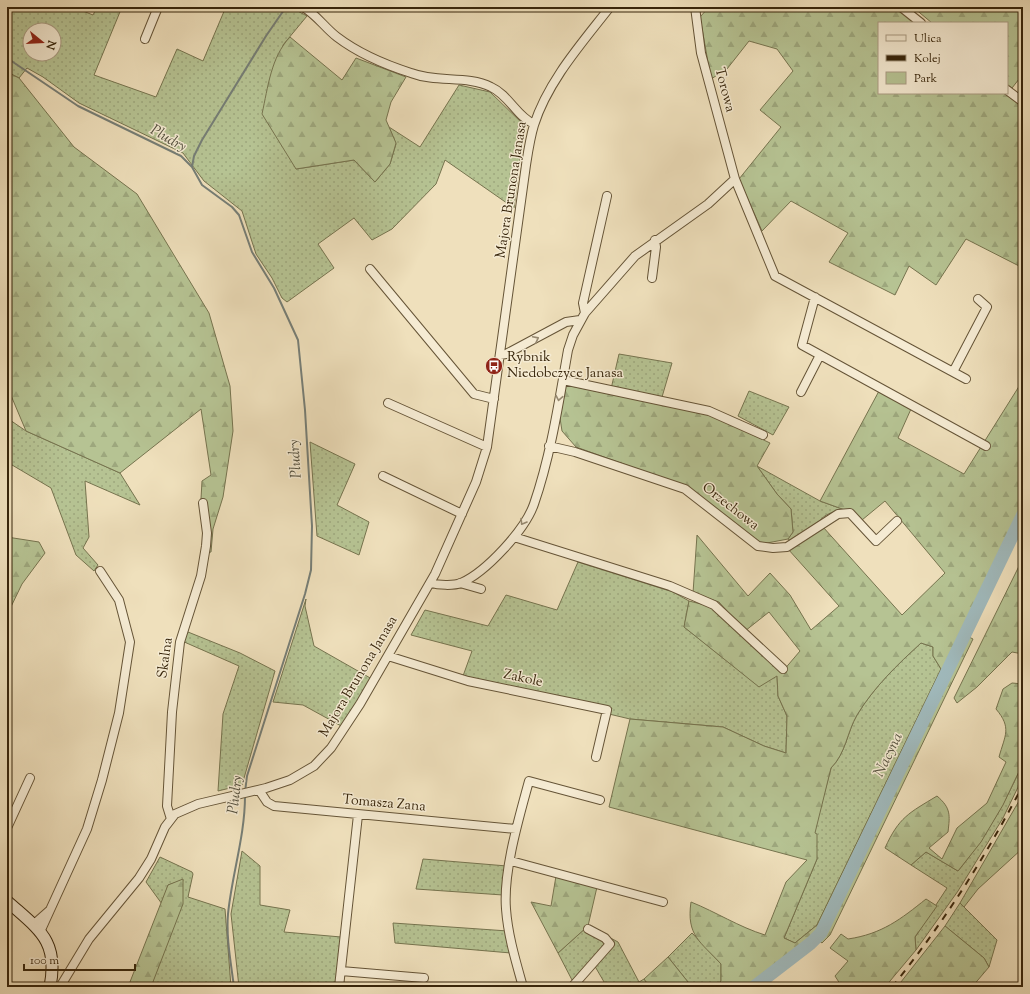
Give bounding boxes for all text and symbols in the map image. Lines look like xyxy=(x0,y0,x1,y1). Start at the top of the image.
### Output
north arrow xyxy=(22,22,62,62)
legend xyxy=(878,22,1008,94)
text: Ulica xyxy=(914,30,942,48)
text: N xyxy=(42,37,60,52)
text: Kolej xyxy=(914,50,941,68)
street label: Torowa xyxy=(708,65,740,115)
text: Park xyxy=(914,70,937,88)
water label: Pludry xyxy=(146,120,190,158)
street label: Majora Brunona Janasa xyxy=(491,120,533,260)
one-way arrow xyxy=(531,337,539,344)
place label: Rybnik Niedobczyce Janasa xyxy=(507,348,623,384)
bus stop icon: Rybnik Niedobczyce Janasa xyxy=(484,356,504,376)
one-way arrow xyxy=(556,395,564,401)
water label: Pludry xyxy=(284,439,308,479)
street label: Orzechowa xyxy=(697,478,763,536)
one-way arrow xyxy=(521,518,528,525)
street label: Majora Brunona Janasa xyxy=(315,612,403,741)
street label: Skalna xyxy=(153,636,179,680)
street label: Zakole xyxy=(502,665,544,693)
water label: Nacyna xyxy=(869,729,909,781)
water label: Pludry xyxy=(223,775,249,815)
street label: Tomasza Zana xyxy=(341,790,427,818)
scale bar xyxy=(24,946,135,972)
text: 100 m xyxy=(30,952,59,970)

